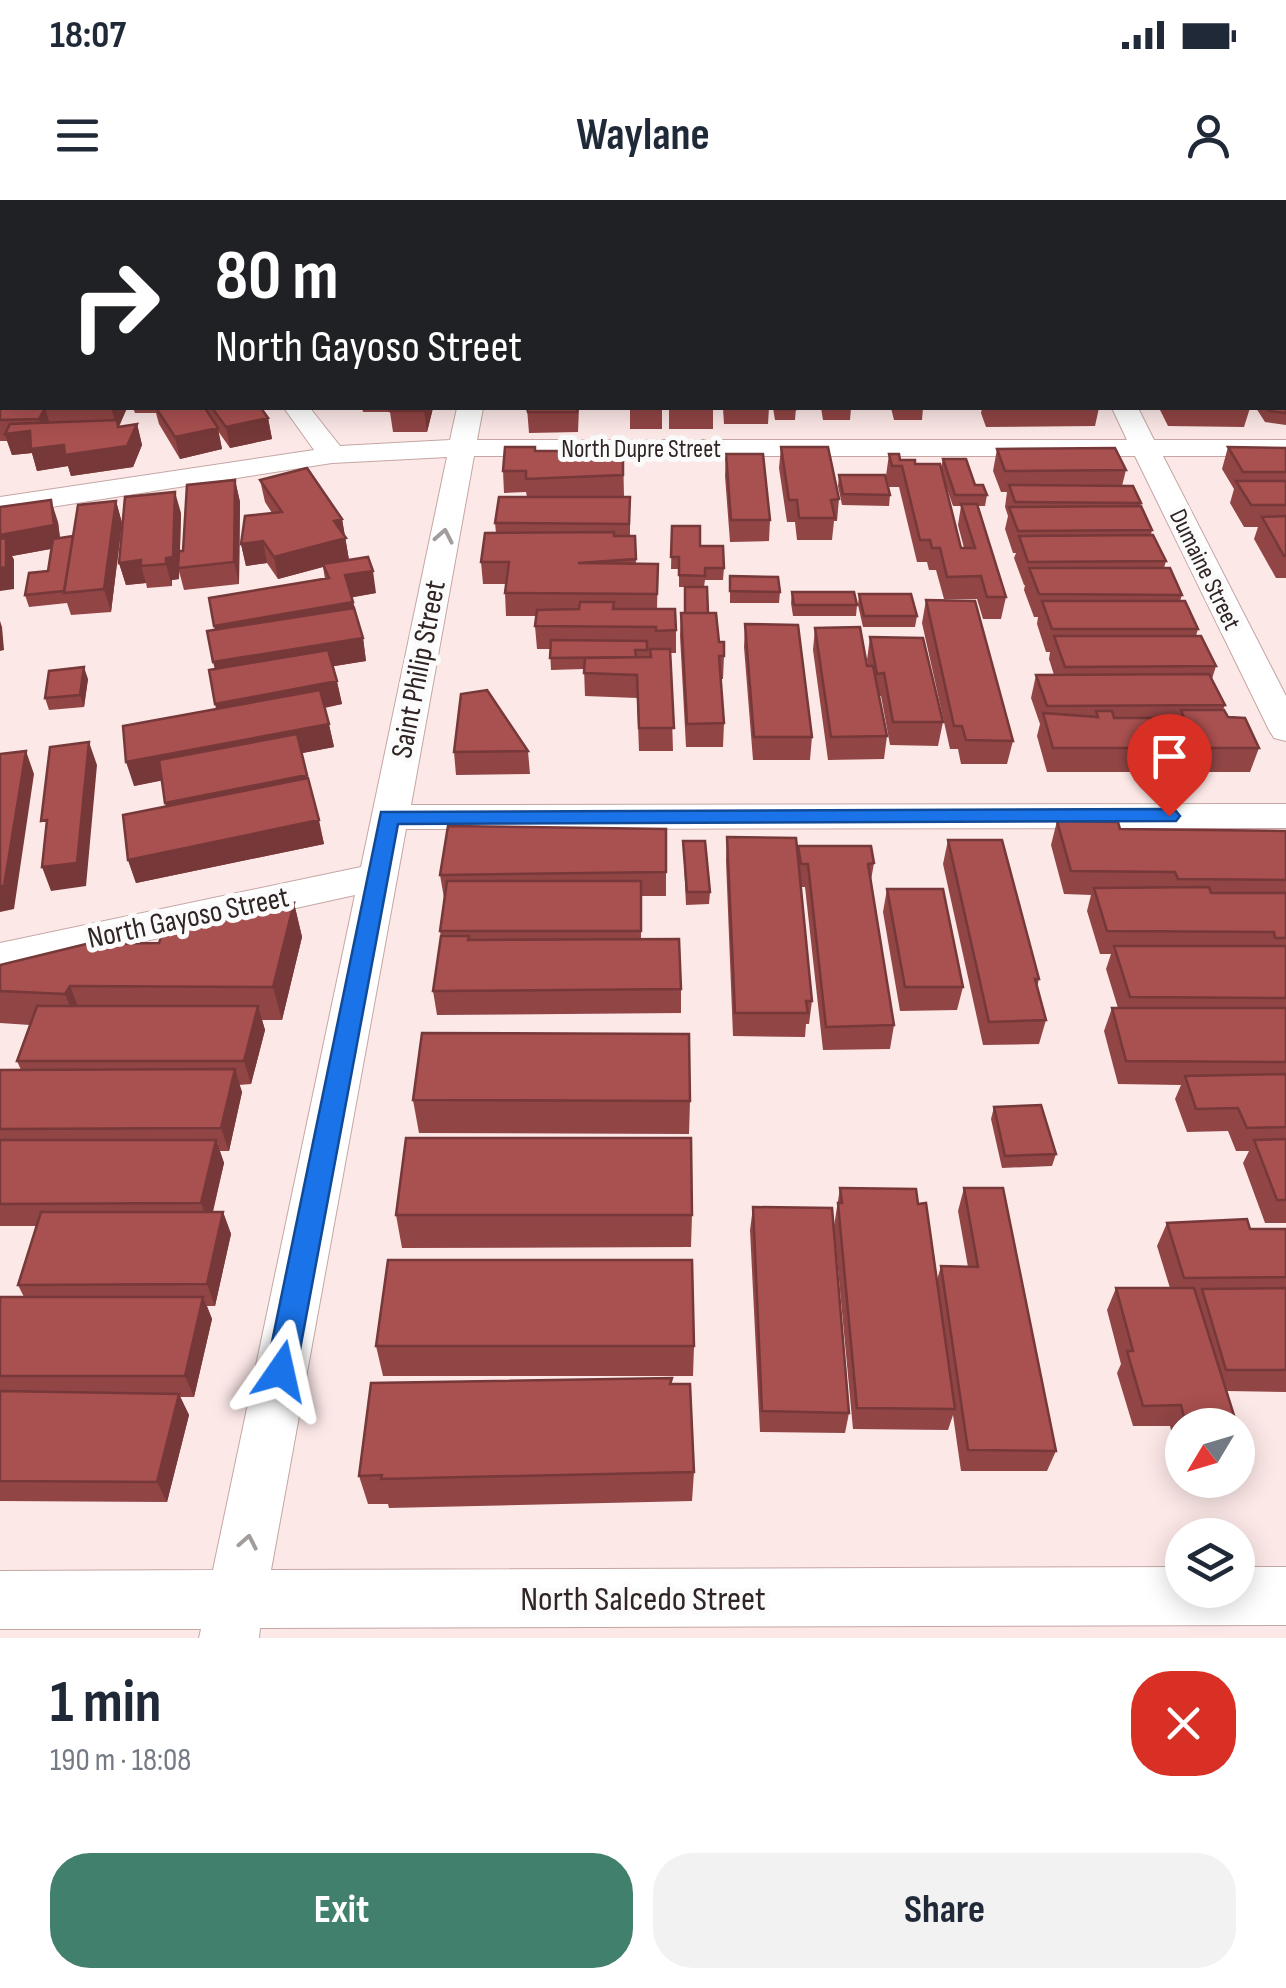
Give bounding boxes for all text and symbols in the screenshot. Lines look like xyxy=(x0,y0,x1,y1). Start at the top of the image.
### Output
text: 18:07 xyxy=(50,13,126,58)
icon: menu xyxy=(50,108,105,163)
text: Waylane xyxy=(576,108,710,163)
icon: person xyxy=(1181,108,1236,163)
text: 80 m xyxy=(215,235,339,319)
icon: right xyxy=(50,240,180,370)
text: North Gayoso Street xyxy=(215,320,522,375)
street label: North Dupre Street xyxy=(561,434,721,465)
street label: Dumaine Street xyxy=(1162,504,1247,635)
one-way arrow xyxy=(433,528,454,544)
street label: Saint Philip Street xyxy=(384,577,454,761)
pin xyxy=(1127,714,1212,817)
icon: arrive xyxy=(1142,729,1197,784)
street label: North Gayoso Street xyxy=(84,879,292,957)
position arrow xyxy=(229,1319,333,1423)
north arrow xyxy=(1165,1408,1255,1498)
map controls xyxy=(1165,1408,1255,1608)
button: layers xyxy=(1165,1518,1255,1608)
one-way arrow xyxy=(236,1534,257,1551)
street label: North Salcedo Street xyxy=(520,1578,766,1621)
text: 1 min xyxy=(50,1667,162,1739)
button: close xyxy=(1131,1671,1236,1776)
text: 190 m · 18:08 xyxy=(50,1741,191,1780)
button: Exit xyxy=(50,1853,633,1968)
button: Share xyxy=(653,1853,1236,1968)

